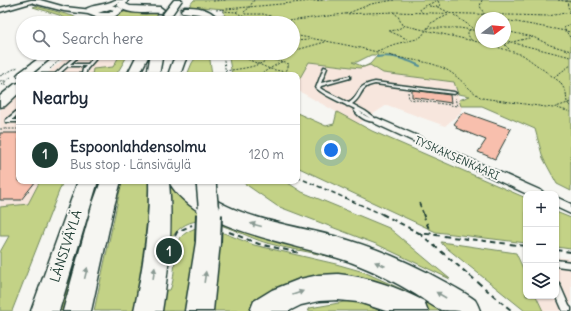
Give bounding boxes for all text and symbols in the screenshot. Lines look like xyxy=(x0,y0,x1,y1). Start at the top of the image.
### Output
north arrow xyxy=(475,12,511,48)
search box xyxy=(16,16,300,60)
icon: search xyxy=(30,27,52,49)
text: Search here xyxy=(62,29,143,48)
text: Nearby xyxy=(32,87,88,109)
street label: TYSKAKSENKAARI xyxy=(412,133,502,183)
text: Espoonlahdensolmu xyxy=(70,137,206,156)
your location xyxy=(321,140,341,160)
text: 1 xyxy=(42,146,48,163)
text: 120 m xyxy=(249,146,284,163)
text: Bus stop · Länsiväylä xyxy=(70,156,191,173)
map controls xyxy=(523,191,559,299)
button: + xyxy=(523,191,559,227)
street label: LÄNSIVÄYLÄ xyxy=(45,207,86,285)
one-way arrow xyxy=(250,222,263,228)
button: − xyxy=(523,227,559,263)
pin: 1 xyxy=(156,236,182,266)
one-way arrow xyxy=(375,261,386,267)
button: layers xyxy=(523,263,559,299)
one-way arrow xyxy=(151,266,157,279)
one-way arrow xyxy=(84,267,90,279)
one-way arrow xyxy=(202,271,208,283)
one-way arrow xyxy=(292,289,304,295)
one-way arrow xyxy=(435,291,447,298)

